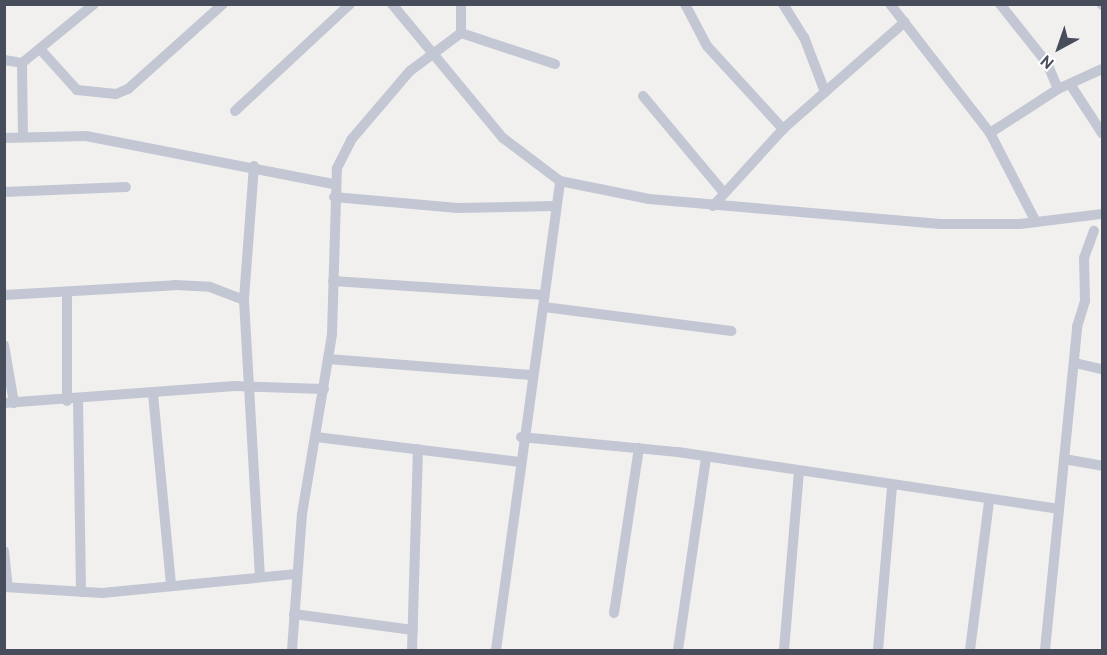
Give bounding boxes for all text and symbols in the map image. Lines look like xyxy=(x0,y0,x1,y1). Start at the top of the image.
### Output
north arrow xyxy=(1029,18,1089,78)
text: N xyxy=(1037,51,1058,73)

